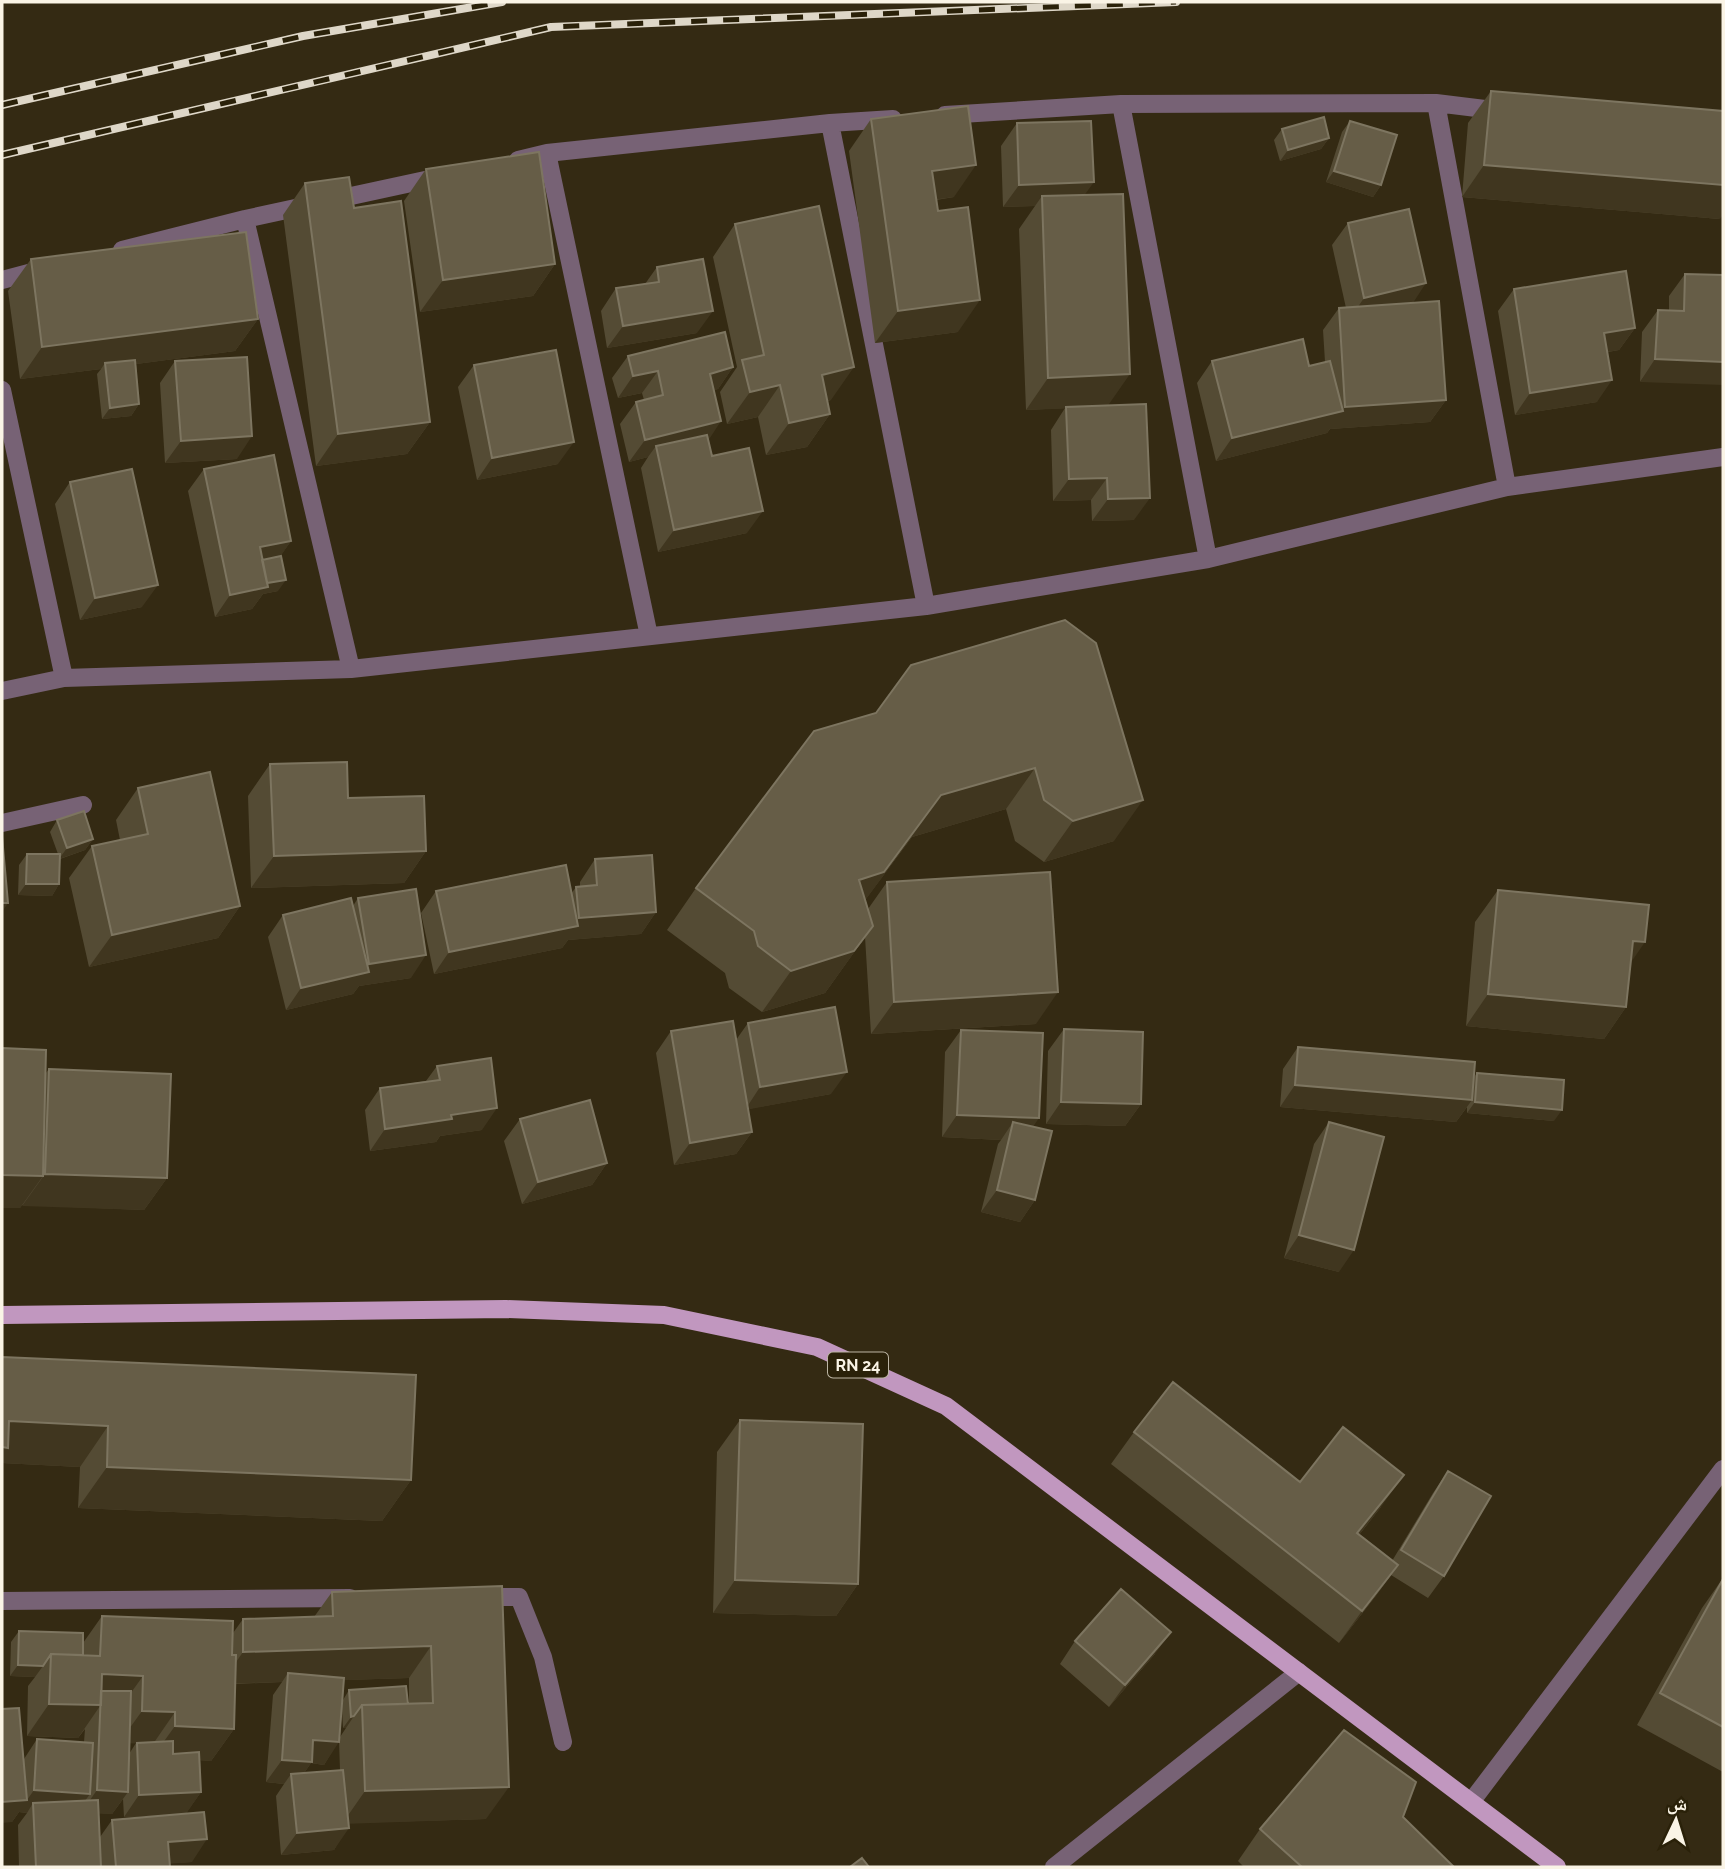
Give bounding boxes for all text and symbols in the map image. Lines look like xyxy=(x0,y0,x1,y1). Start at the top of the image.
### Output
road number: RN 24 xyxy=(828,1352,888,1378)
north arrow xyxy=(1641,1785,1711,1855)
text: ش xyxy=(1666,1791,1688,1816)

